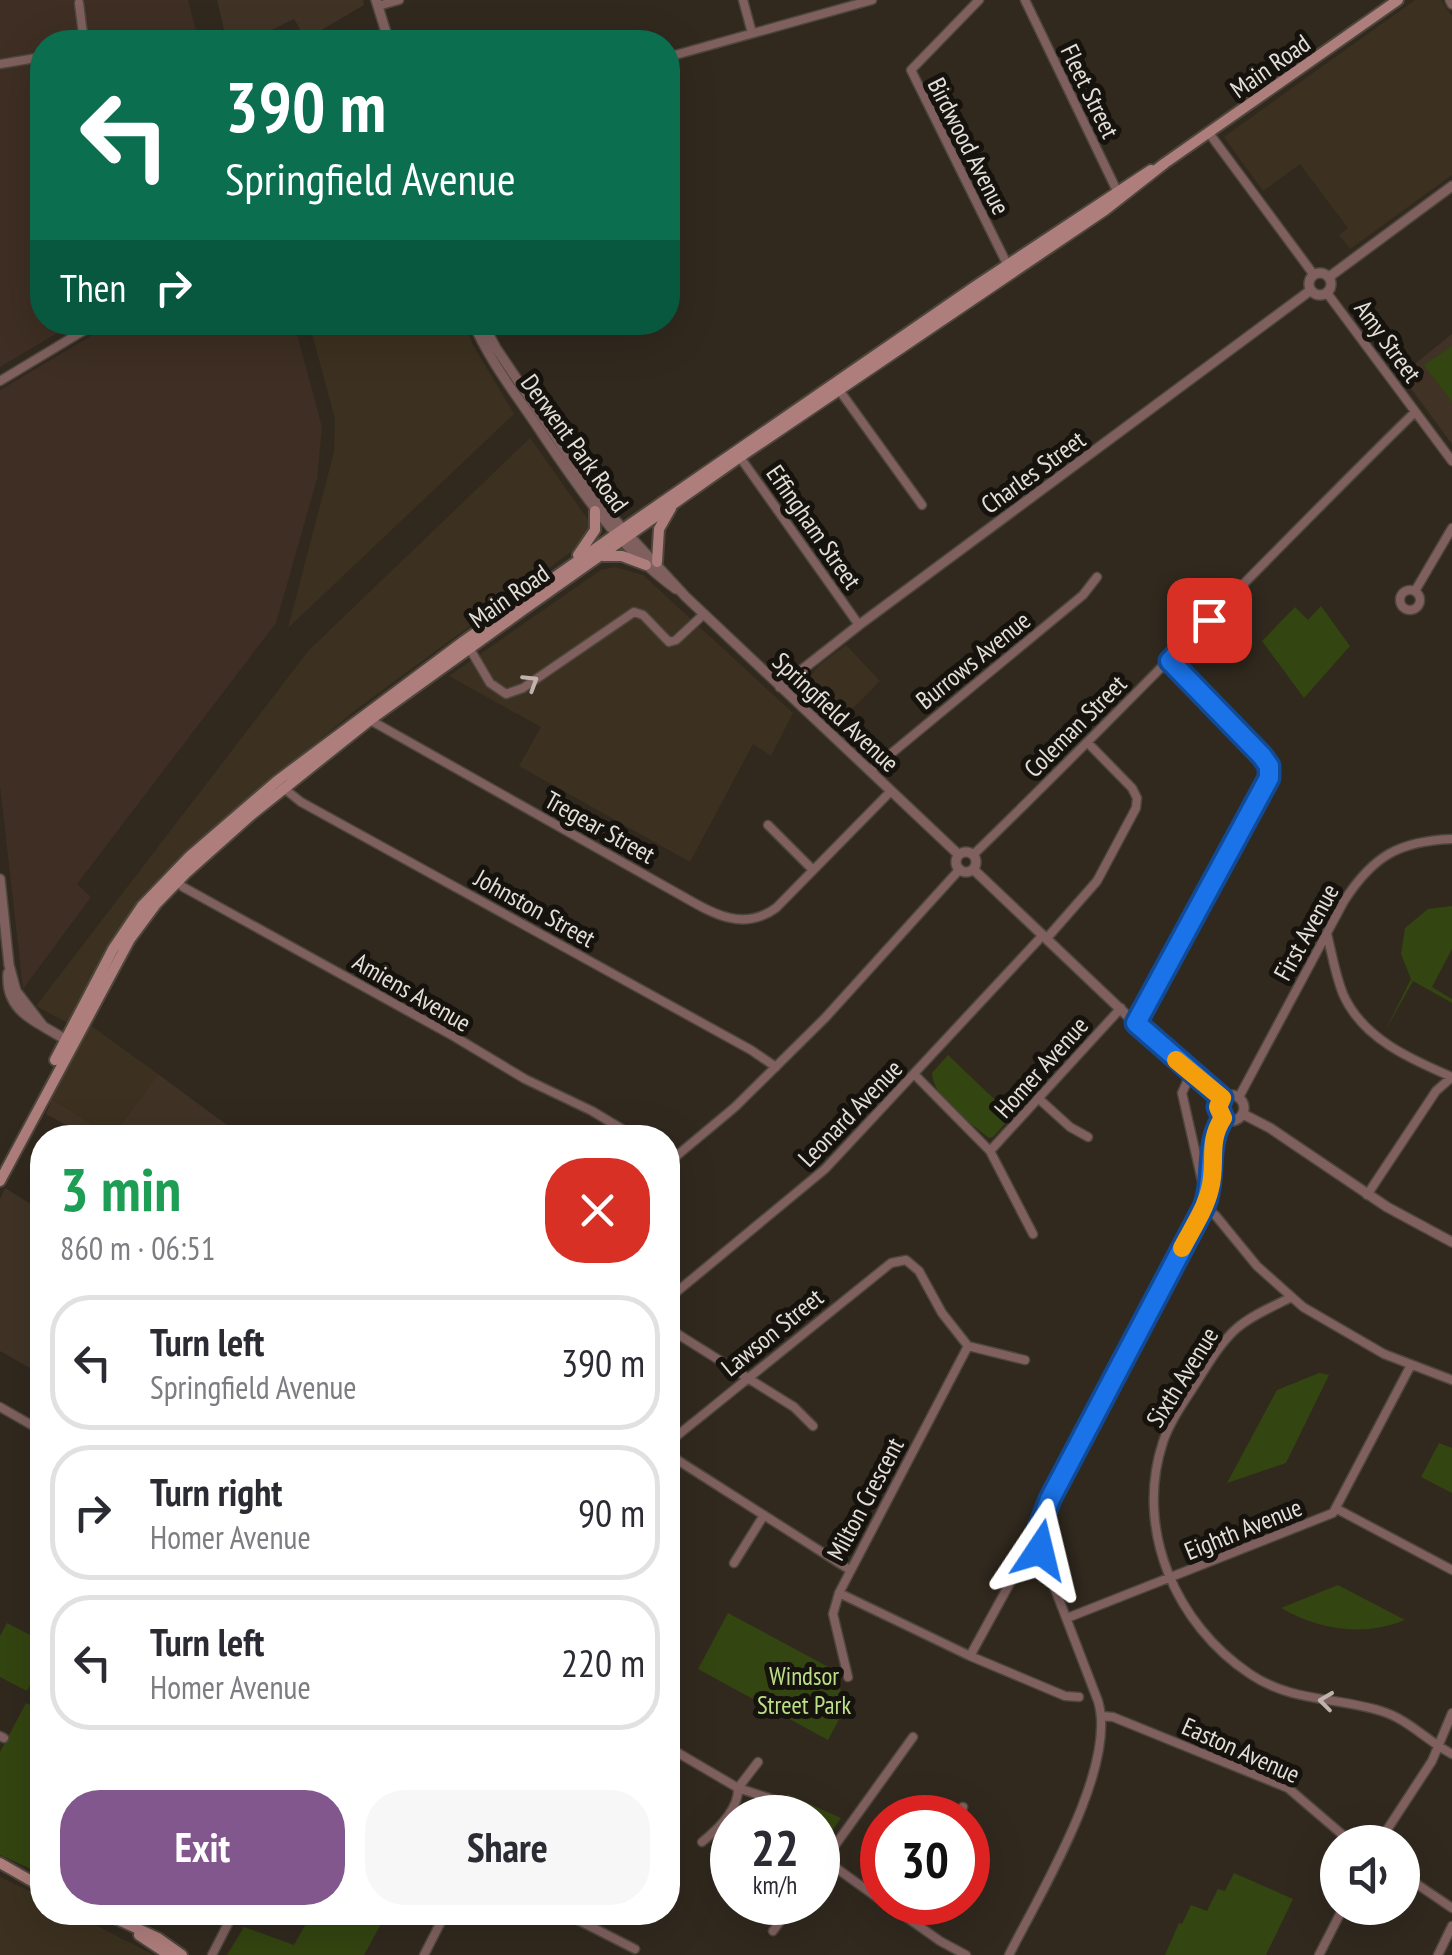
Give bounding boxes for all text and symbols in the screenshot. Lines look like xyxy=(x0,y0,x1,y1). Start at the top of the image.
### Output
street label: Main Road xyxy=(1224,27,1316,105)
street label: Fleet Street xyxy=(1054,39,1126,143)
text: 390 m xyxy=(225,61,386,151)
icon: left xyxy=(60,70,190,200)
street label: Birdwood Avenue xyxy=(921,72,1017,220)
text: Springfield Avenue xyxy=(225,149,515,207)
icon: right xyxy=(146,260,201,315)
text: Then xyxy=(60,263,126,312)
street label: Amy Street xyxy=(1347,294,1429,388)
street label: Derwent Park Road xyxy=(514,368,636,518)
street label: Charles Street xyxy=(975,423,1091,520)
street label: Effingham Street xyxy=(760,459,869,595)
street label: Main Road xyxy=(463,557,555,635)
pin xyxy=(1167,578,1252,663)
icon: arrive xyxy=(1182,593,1237,648)
street label: Burrows Avenue xyxy=(909,604,1037,716)
street label: Springfield Avenue xyxy=(766,645,906,779)
street label: Coleman Street xyxy=(1017,668,1133,784)
one-way arrow xyxy=(520,675,538,694)
street label: Tregear Street xyxy=(539,784,661,870)
street label: Johnston Street xyxy=(468,861,601,954)
street label: First Avenue xyxy=(1266,878,1346,986)
street label: Amiens Avenue xyxy=(347,945,477,1039)
street label: Homer Avenue xyxy=(987,1010,1095,1124)
street label: Leonard Avenue xyxy=(791,1053,909,1173)
text: 3 min xyxy=(60,1150,181,1228)
button: close xyxy=(545,1158,650,1263)
text: 860 m · 06:51 xyxy=(60,1227,215,1269)
street label: Lawson Street xyxy=(715,1281,830,1383)
text: Turn left xyxy=(150,1317,264,1366)
street label: Sixth Avenue xyxy=(1139,1321,1225,1433)
icon: left xyxy=(65,1335,120,1390)
text: 390 m xyxy=(561,1338,645,1387)
text: Springfield Avenue xyxy=(150,1366,357,1408)
street label: Milton Crescent xyxy=(819,1432,911,1566)
text: Turn right xyxy=(150,1467,282,1516)
icon: right xyxy=(65,1485,120,1540)
text: 90 m xyxy=(578,1488,645,1537)
street label: Eighth Avenue xyxy=(1180,1491,1306,1567)
position arrow xyxy=(988,1498,1092,1602)
text: Homer Avenue xyxy=(150,1516,311,1558)
text: Turn left xyxy=(150,1617,264,1666)
icon: left xyxy=(65,1635,120,1690)
text: 220 m xyxy=(561,1638,645,1687)
park label: Windsor Street Park xyxy=(757,1660,851,1721)
text: Homer Avenue xyxy=(150,1666,311,1708)
one-way arrow xyxy=(1318,1691,1334,1712)
street label: Easton Avenue xyxy=(1177,1710,1305,1790)
button: Exit xyxy=(60,1790,345,1905)
button: Share xyxy=(365,1790,650,1905)
speed limit sign: 30 xyxy=(860,1795,990,1925)
text: 22 xyxy=(751,1815,799,1880)
map controls xyxy=(1320,1825,1420,1925)
button: sound xyxy=(1320,1825,1420,1925)
text: km/h xyxy=(753,1869,797,1901)

